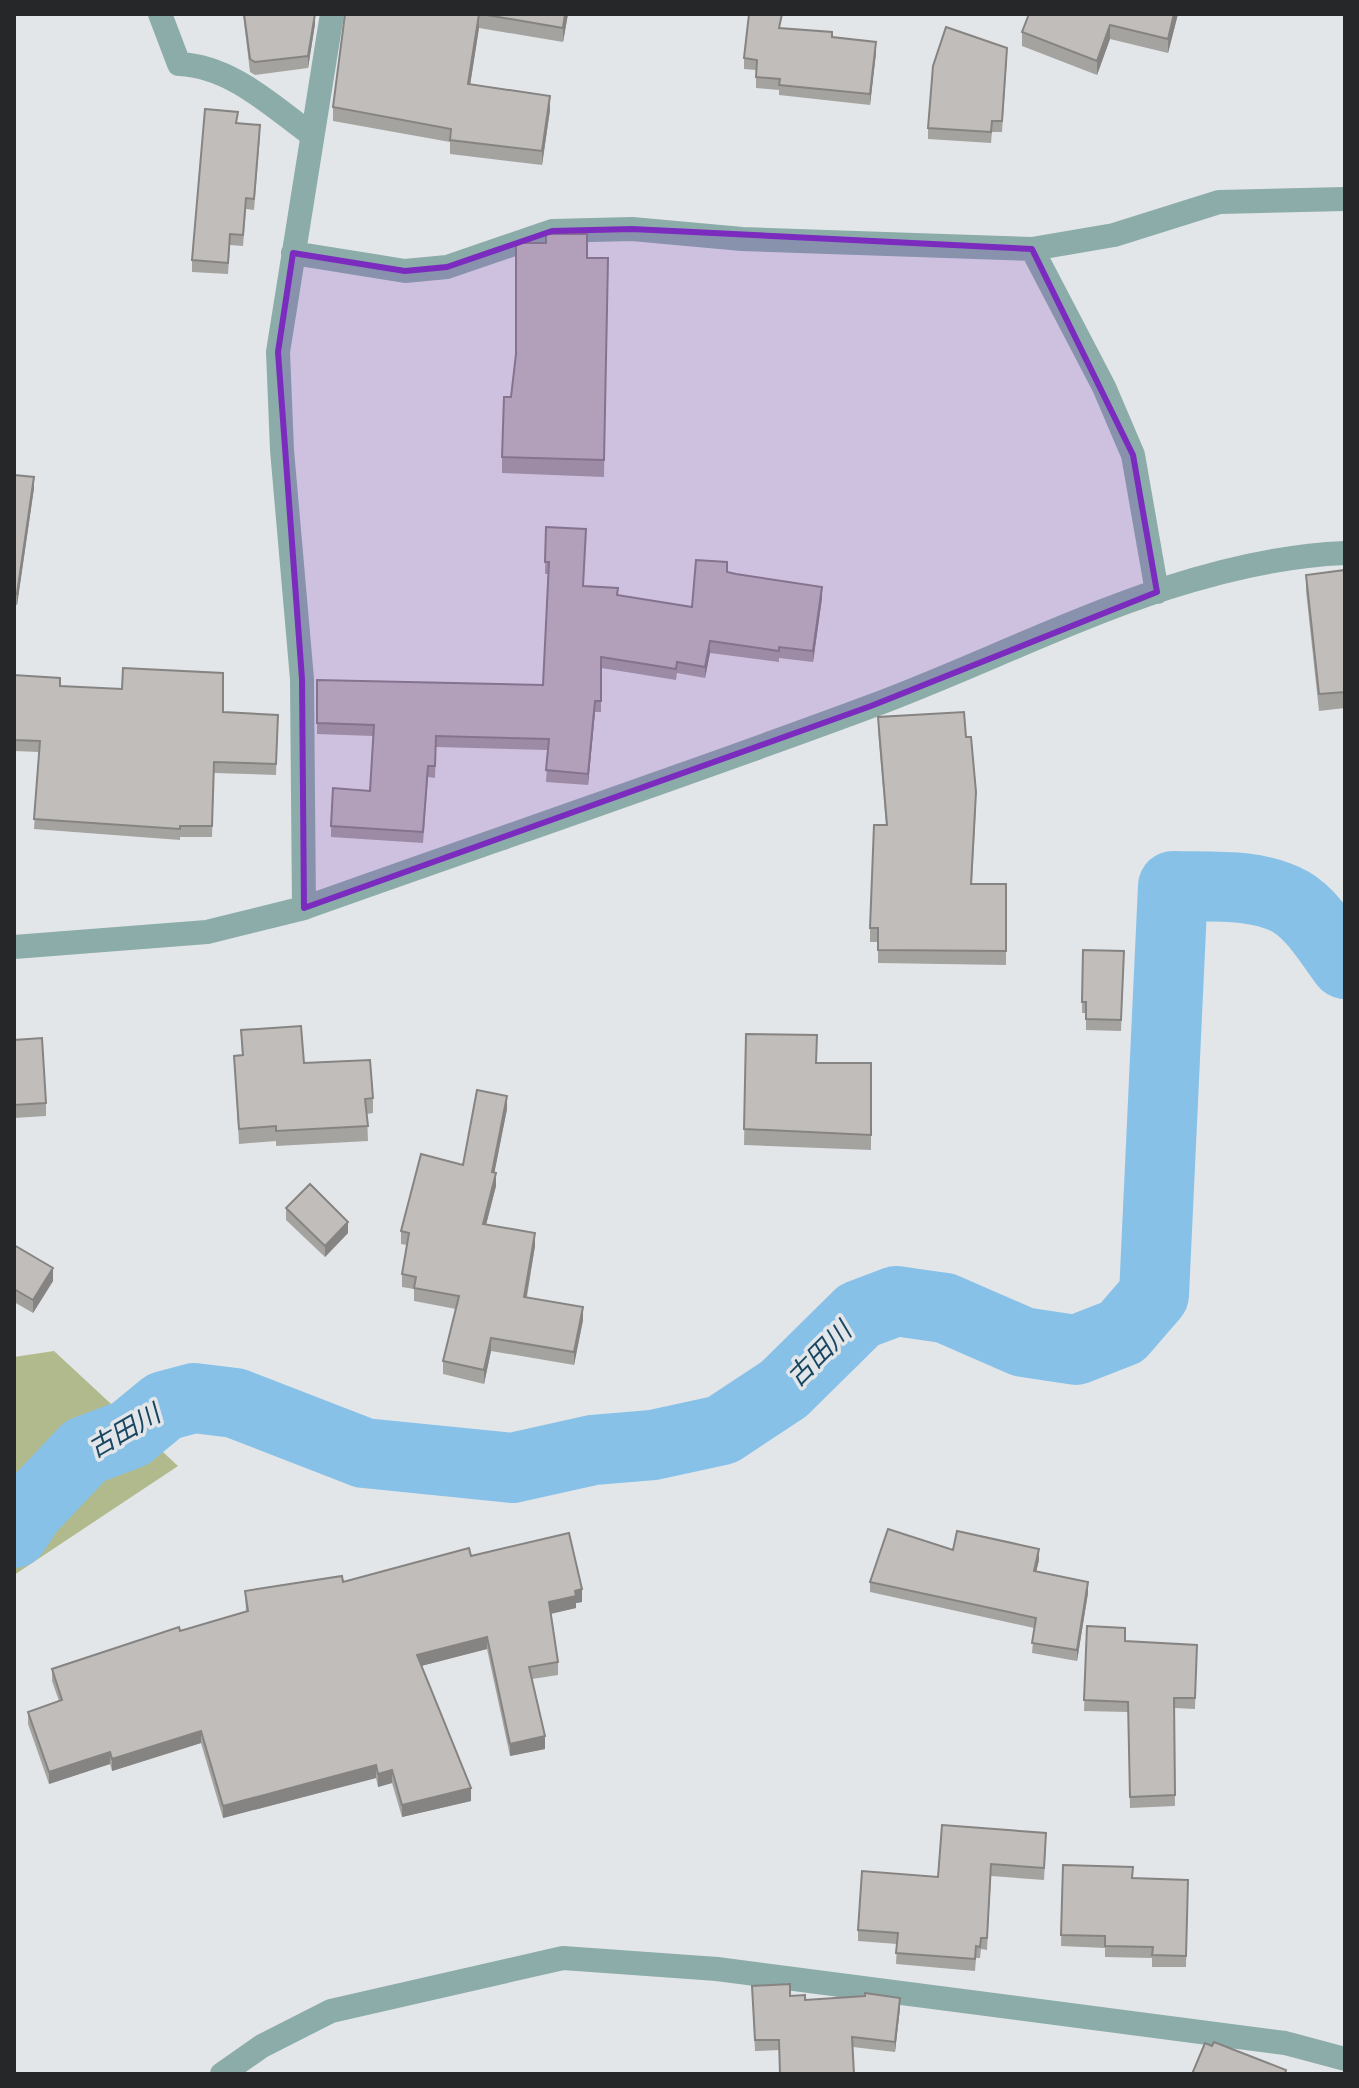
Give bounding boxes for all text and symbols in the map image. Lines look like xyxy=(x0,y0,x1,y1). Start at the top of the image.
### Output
water label: 古田川 xyxy=(780,1313,860,1393)
water label: 古田川 xyxy=(82,1396,168,1464)

